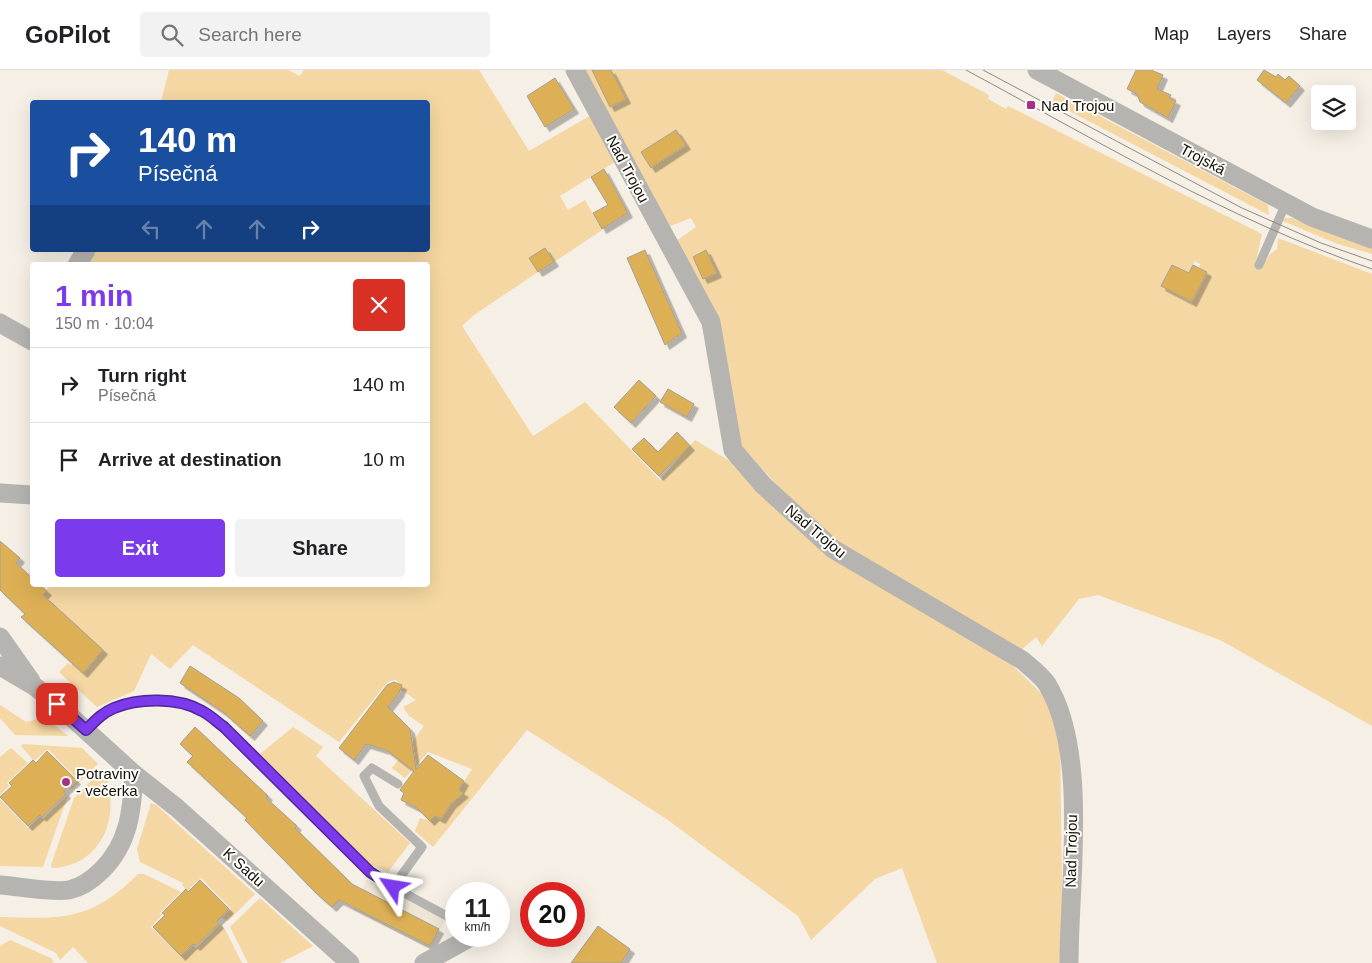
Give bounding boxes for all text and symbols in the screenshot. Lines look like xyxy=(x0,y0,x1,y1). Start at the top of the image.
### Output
search box xyxy=(140,12,490,57)
text: GoPilot xyxy=(25,21,110,48)
icon: search xyxy=(158,21,186,49)
text: Search here xyxy=(198,24,302,45)
text: Map xyxy=(1154,24,1189,44)
text: Layers xyxy=(1217,24,1271,44)
text: Share xyxy=(1299,24,1347,44)
map controls xyxy=(1311,85,1356,130)
button: layers xyxy=(1311,85,1356,130)
place label: Nad Trojou xyxy=(1041,97,1114,114)
marker: Nad Trojou xyxy=(1025,99,1037,111)
icon: right xyxy=(55,120,120,185)
text: 140 m xyxy=(138,120,237,159)
street label: Nad Trojou xyxy=(603,133,653,205)
street label: Trojská xyxy=(1178,140,1229,178)
text: Písečná xyxy=(138,161,218,186)
icon: left xyxy=(137,215,165,243)
icon: ahead xyxy=(190,215,218,243)
icon: ahead xyxy=(243,215,271,243)
icon: right xyxy=(296,215,324,243)
text: 1 min xyxy=(55,279,133,312)
button: close xyxy=(353,279,405,331)
text: 150 m · 10:04 xyxy=(55,315,154,332)
text: Turn right xyxy=(98,365,186,386)
icon: right xyxy=(55,371,83,399)
text: 140 m xyxy=(352,374,405,395)
text: Písečná xyxy=(98,387,156,404)
icon: arrive xyxy=(55,446,83,474)
text: Arrive at destination xyxy=(98,449,282,470)
text: 10 m xyxy=(363,449,405,470)
street label: Nad Trojou xyxy=(782,501,850,561)
button: Exit xyxy=(55,519,225,577)
button: Share xyxy=(235,519,405,577)
pin xyxy=(36,683,78,725)
icon: arrive xyxy=(43,690,71,718)
place label: Potraviny - večerka xyxy=(76,765,139,799)
marker: Potraviny - večerka xyxy=(60,776,72,788)
street label: Nad Trojou xyxy=(1062,814,1080,888)
street label: K Sadu xyxy=(220,844,268,890)
position arrow xyxy=(366,860,418,912)
speed limit sign: 20 xyxy=(520,882,585,947)
text: 11 xyxy=(464,894,491,922)
text: km/h xyxy=(464,920,491,934)

